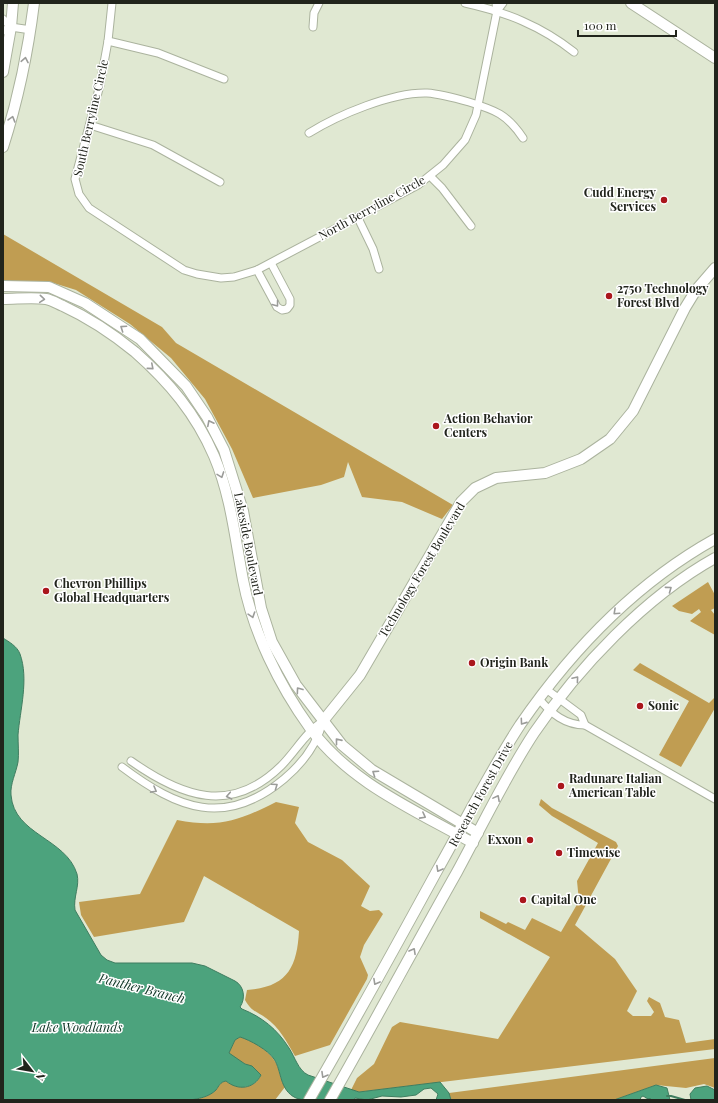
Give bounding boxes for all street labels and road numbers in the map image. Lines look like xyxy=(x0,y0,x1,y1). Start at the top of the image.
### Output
street label: South Berryline Circle xyxy=(69,58,111,178)
street label: North Berryline Circle xyxy=(315,171,428,243)
street label: Lakeside Boulevard xyxy=(231,491,267,597)
street label: Technology Forest Boulevard xyxy=(374,499,468,640)
street label: Research Forest Drive xyxy=(444,738,516,849)

